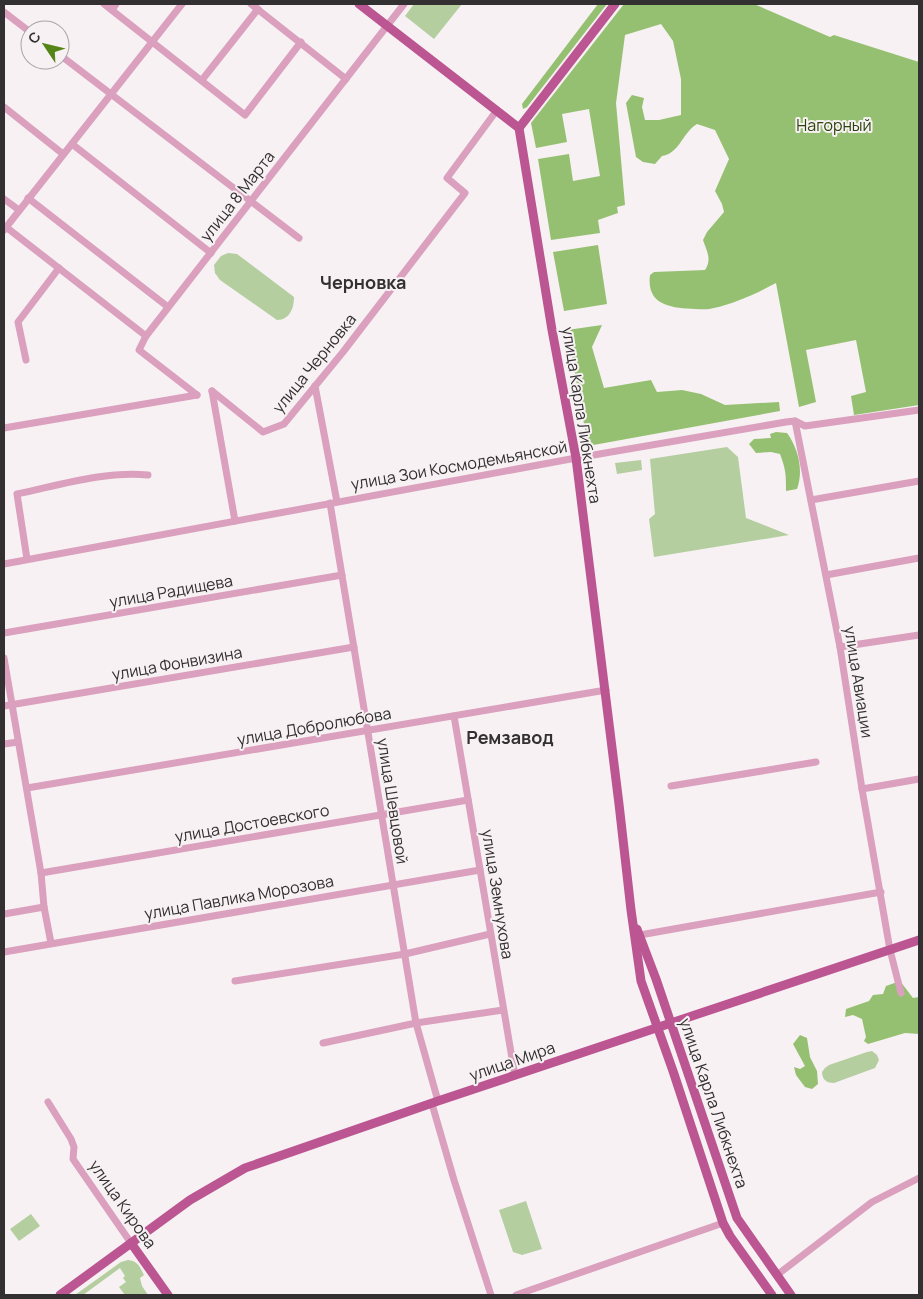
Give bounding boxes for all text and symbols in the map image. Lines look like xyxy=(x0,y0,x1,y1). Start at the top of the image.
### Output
north arrow xyxy=(20,20,70,70)
text: С xyxy=(23,28,45,47)
park label: Нагорный xyxy=(796,114,872,136)
street label: улица 8 Марта xyxy=(195,146,279,246)
district label: Черновка xyxy=(320,270,406,294)
street label: улица Черновка xyxy=(267,309,361,417)
street label: улица Карла Либкнехта xyxy=(557,325,607,505)
street label: улица Зои Космодемьянской xyxy=(349,435,569,495)
street label: улица Радищева xyxy=(108,569,234,613)
street label: улица Авиации xyxy=(839,624,879,740)
street label: улица Фонвизина xyxy=(110,641,244,685)
street label: улица Добролюбова xyxy=(235,702,393,750)
district label: Ремзавод xyxy=(466,725,554,749)
street label: улица Шевцовой xyxy=(372,736,414,866)
street label: улица Достоевского xyxy=(173,799,331,847)
street label: улица Земнухова xyxy=(477,828,519,960)
street label: улица Павлика Морозова xyxy=(143,869,335,925)
street label: улица Карла Либкнехта xyxy=(675,1015,753,1191)
street label: улица Мира xyxy=(466,1036,558,1086)
street label: улица Кирова xyxy=(84,1155,162,1253)

